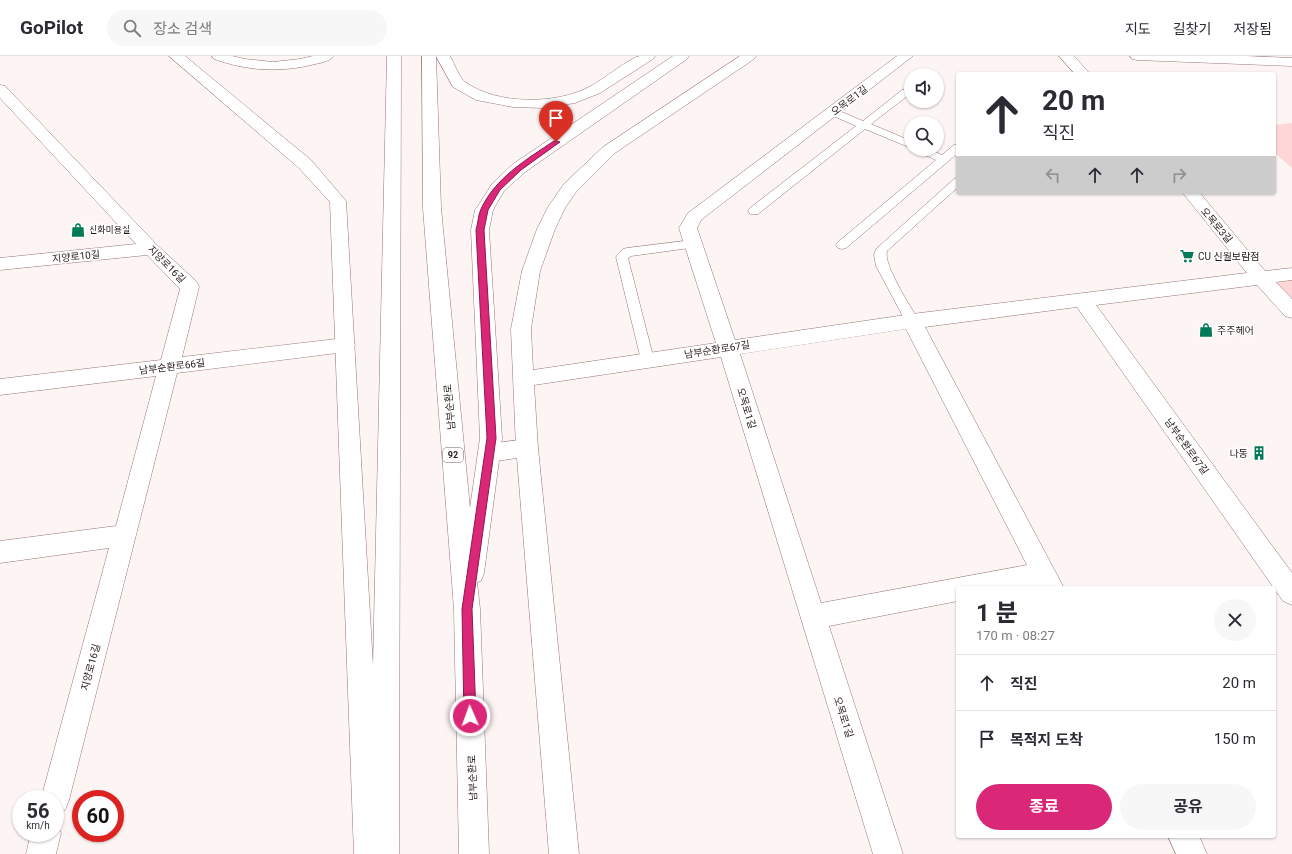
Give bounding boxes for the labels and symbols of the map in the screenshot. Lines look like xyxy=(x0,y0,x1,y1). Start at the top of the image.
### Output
street label: 오목로1길 xyxy=(829,83,870,118)
pin xyxy=(539,101,573,142)
street label: 오목로3길 xyxy=(1199,206,1234,245)
shop icon: 신화미용실 xyxy=(70,222,86,238)
place label: 신화미용실 xyxy=(89,225,130,235)
street label: 지양로16길 xyxy=(146,243,188,285)
supermarket icon: CU 신월보람점 xyxy=(1179,248,1195,264)
street label: 지양로10길 xyxy=(52,249,101,264)
place label: CU 신월보람점 xyxy=(1198,251,1259,262)
shop icon: 주주헤어 xyxy=(1198,322,1214,338)
place label: 주주헤어 xyxy=(1217,325,1254,336)
street label: 남부순환로67길 xyxy=(683,339,751,360)
street label: 남부순환로66길 xyxy=(138,357,206,376)
street label: 남부순환로 xyxy=(442,384,457,430)
street label: 오목로1길 xyxy=(735,386,758,430)
street label: 남부순환로67길 xyxy=(1163,416,1211,476)
building icon: 나동 xyxy=(1251,445,1267,461)
road number: 92 xyxy=(443,448,463,462)
place label: 나동 xyxy=(1230,448,1248,459)
street label: 지양로16길 xyxy=(79,643,102,692)
position arrow xyxy=(449,695,491,737)
street label: 오목로1길 xyxy=(832,695,855,739)
street label: 남부순환로 xyxy=(466,755,479,801)
speed limit sign: 60 xyxy=(72,790,124,842)

